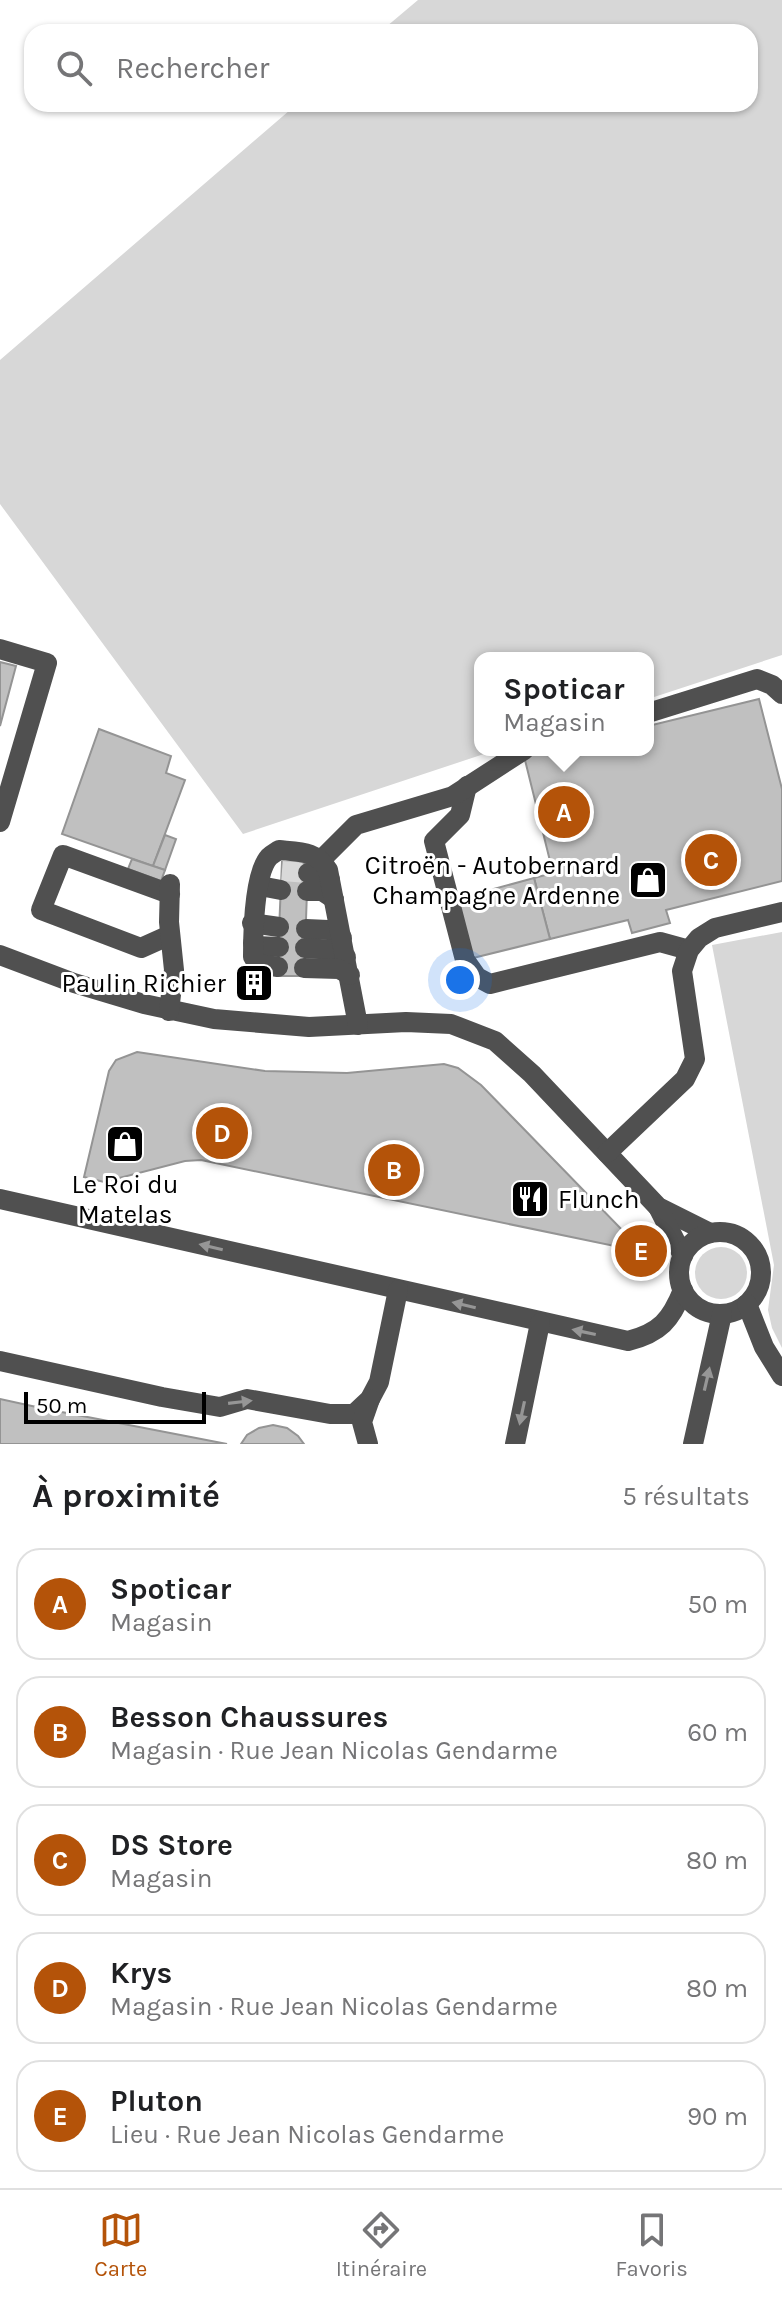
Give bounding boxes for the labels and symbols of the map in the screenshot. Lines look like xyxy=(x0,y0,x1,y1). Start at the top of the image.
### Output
pin: A xyxy=(538,782,590,842)
pin: C xyxy=(685,830,737,890)
place label: Citroën - Autobernard Champagne Ardenne xyxy=(365,850,620,911)
shop icon: Citroën - Autobernard Champagne Ardenne xyxy=(627,859,669,901)
your location xyxy=(440,960,480,1000)
building icon: Paulin Richier xyxy=(233,962,275,1004)
place label: Paulin Richier xyxy=(61,968,227,999)
pin: D xyxy=(196,1103,248,1163)
shop icon: Le Roi du Matelas xyxy=(104,1123,146,1165)
pin: B xyxy=(368,1140,420,1200)
place label: Le Roi du Matelas xyxy=(72,1169,178,1230)
restaurant icon: Flunch xyxy=(509,1178,551,1220)
place label: Flunch xyxy=(558,1184,639,1215)
pin: E xyxy=(615,1221,667,1281)
one-way arrow xyxy=(198,1241,223,1253)
one-way arrow xyxy=(452,1299,477,1311)
one-way arrow xyxy=(571,1325,596,1338)
one-way arrow xyxy=(701,1366,714,1391)
scale bar xyxy=(24,1388,206,1424)
one-way arrow xyxy=(228,1395,253,1408)
one-way arrow xyxy=(515,1401,528,1426)

